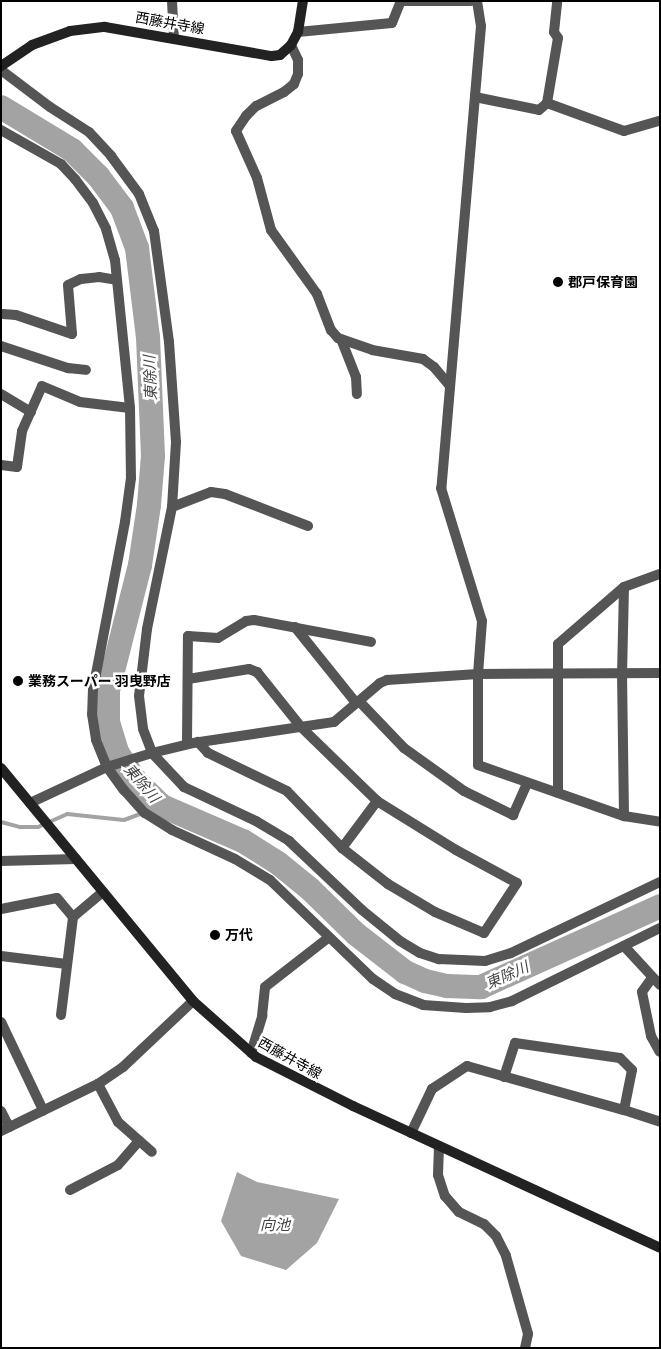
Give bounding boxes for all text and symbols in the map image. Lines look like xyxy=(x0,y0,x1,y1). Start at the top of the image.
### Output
street label: 西藤井寺線 xyxy=(134,9,206,37)
place label: 郡戸保育園 xyxy=(568,274,638,290)
marker: 郡戸保育園 xyxy=(552,276,564,288)
water label: 東除川 xyxy=(140,355,160,401)
place label: 業務スーパー 羽曳野店 xyxy=(28,673,171,689)
marker: 業務スーパー 羽曳野店 xyxy=(12,675,24,687)
water label: 東除川 xyxy=(120,760,164,806)
place label: 万代 xyxy=(225,927,253,943)
marker: 万代 xyxy=(209,929,221,941)
water label: 東除川 xyxy=(483,958,531,992)
street label: 西藤井寺線 xyxy=(255,1034,325,1082)
water label: 向池 xyxy=(260,1216,290,1234)

